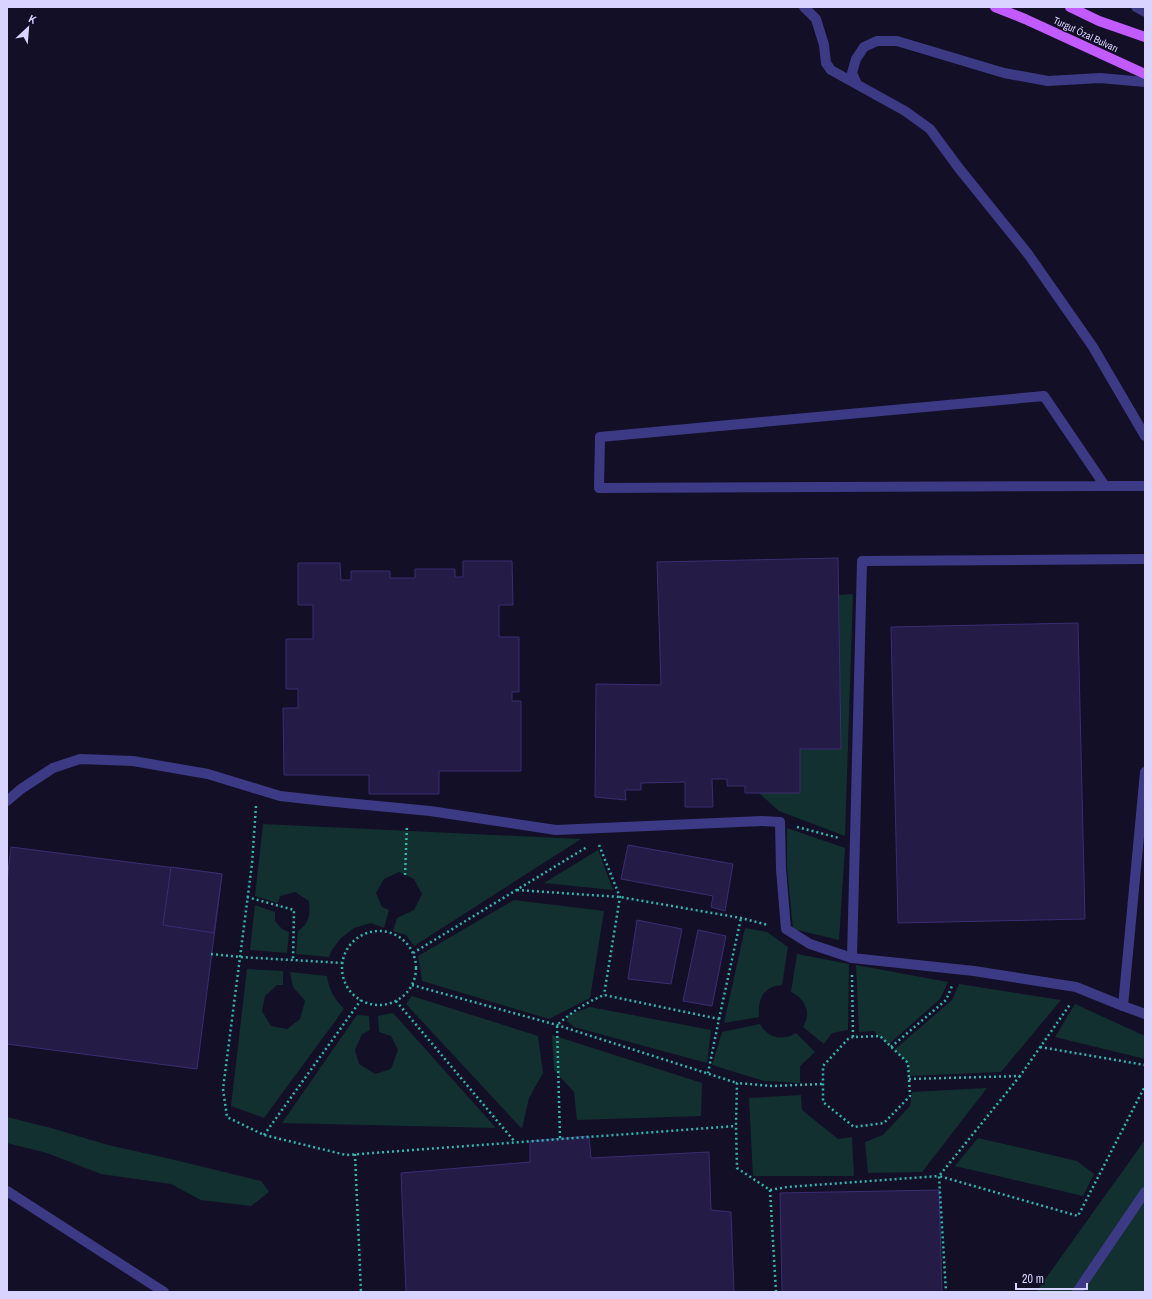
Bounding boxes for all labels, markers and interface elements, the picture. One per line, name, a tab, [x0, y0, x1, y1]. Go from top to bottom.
north arrow	[8, 8, 48, 48]
text: K	[26, 11, 39, 27]
street label: Turgut Özal Bulvarı	[1051, 14, 1120, 55]
scale bar	[1016, 1265, 1087, 1291]
text: 20 m	[1022, 1271, 1044, 1287]

